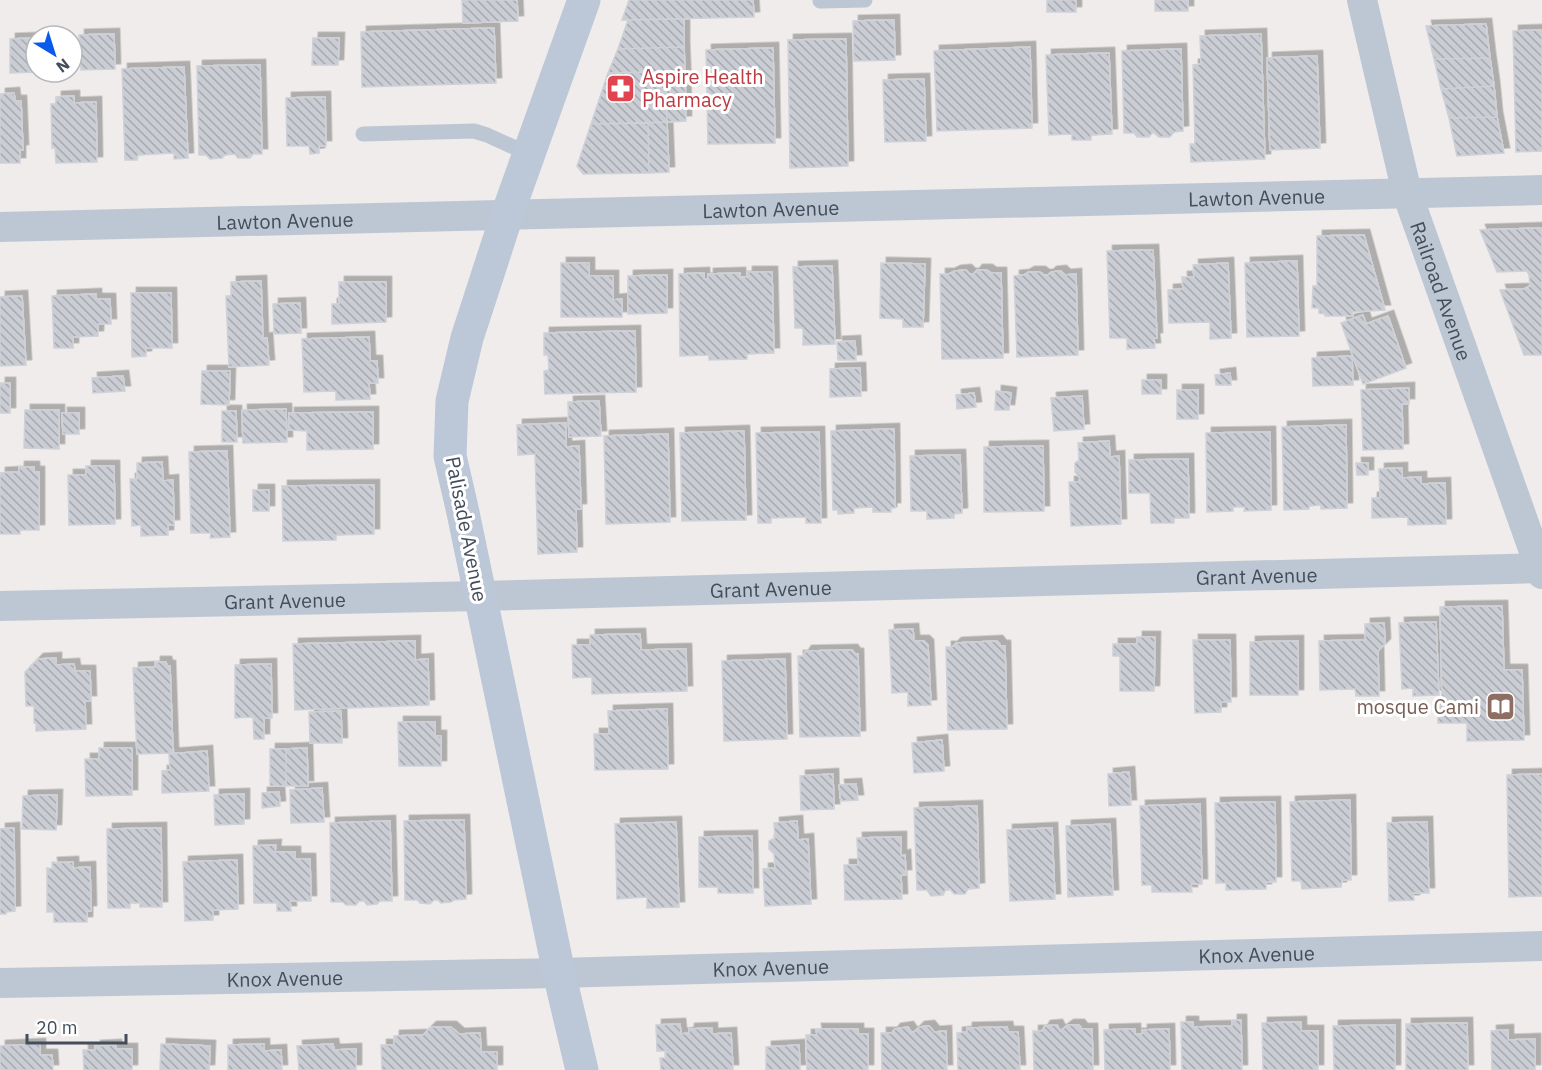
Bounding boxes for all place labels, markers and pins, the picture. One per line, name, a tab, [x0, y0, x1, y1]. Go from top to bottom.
place label: Aspire Health Pharmacy	[642, 63, 764, 113]
pharmacy icon: Aspire Health Pharmacy	[605, 72, 637, 104]
library icon: mosque Cami	[1484, 690, 1516, 722]
place label: mosque Cami	[1356, 693, 1479, 720]

